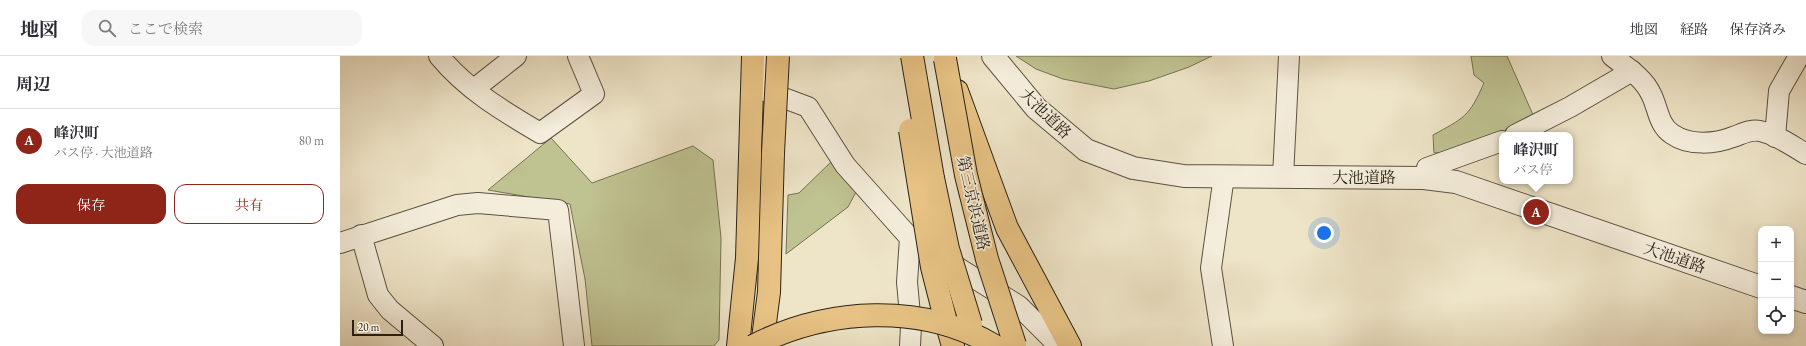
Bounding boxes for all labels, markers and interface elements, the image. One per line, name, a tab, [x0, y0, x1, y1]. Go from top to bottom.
search box	[82, 10, 362, 46]
text: 地図	[20, 17, 58, 42]
icon: search	[96, 17, 118, 39]
text: ここで検索	[128, 19, 203, 38]
text: 地図	[1630, 20, 1658, 38]
text: 経路	[1680, 20, 1708, 38]
text: 保存済み	[1730, 20, 1786, 38]
text: 周辺	[16, 73, 50, 95]
street label: 大池道路	[1015, 84, 1076, 143]
text: 峰沢町	[54, 123, 99, 142]
text: A	[24, 132, 34, 149]
text: 80 m	[299, 132, 324, 149]
popup	[1499, 132, 1573, 184]
text: 峰沢町	[1513, 140, 1559, 159]
text: バス停 · 大池道路	[54, 144, 153, 161]
street label: 第三京浜道路	[952, 154, 995, 252]
text: バス停	[1513, 161, 1553, 178]
street label: 大池道路	[1332, 167, 1396, 188]
button: 保存	[16, 184, 166, 224]
button: 共有	[174, 184, 324, 224]
pin: A	[1523, 197, 1549, 227]
your location	[1314, 223, 1334, 243]
map controls	[1758, 226, 1794, 334]
button: +	[1758, 226, 1794, 262]
street label: 大池道路	[1641, 237, 1709, 278]
button: −	[1758, 262, 1794, 298]
button: locate	[1758, 298, 1794, 334]
scale bar	[352, 318, 403, 337]
text: 20 m	[358, 320, 379, 334]

